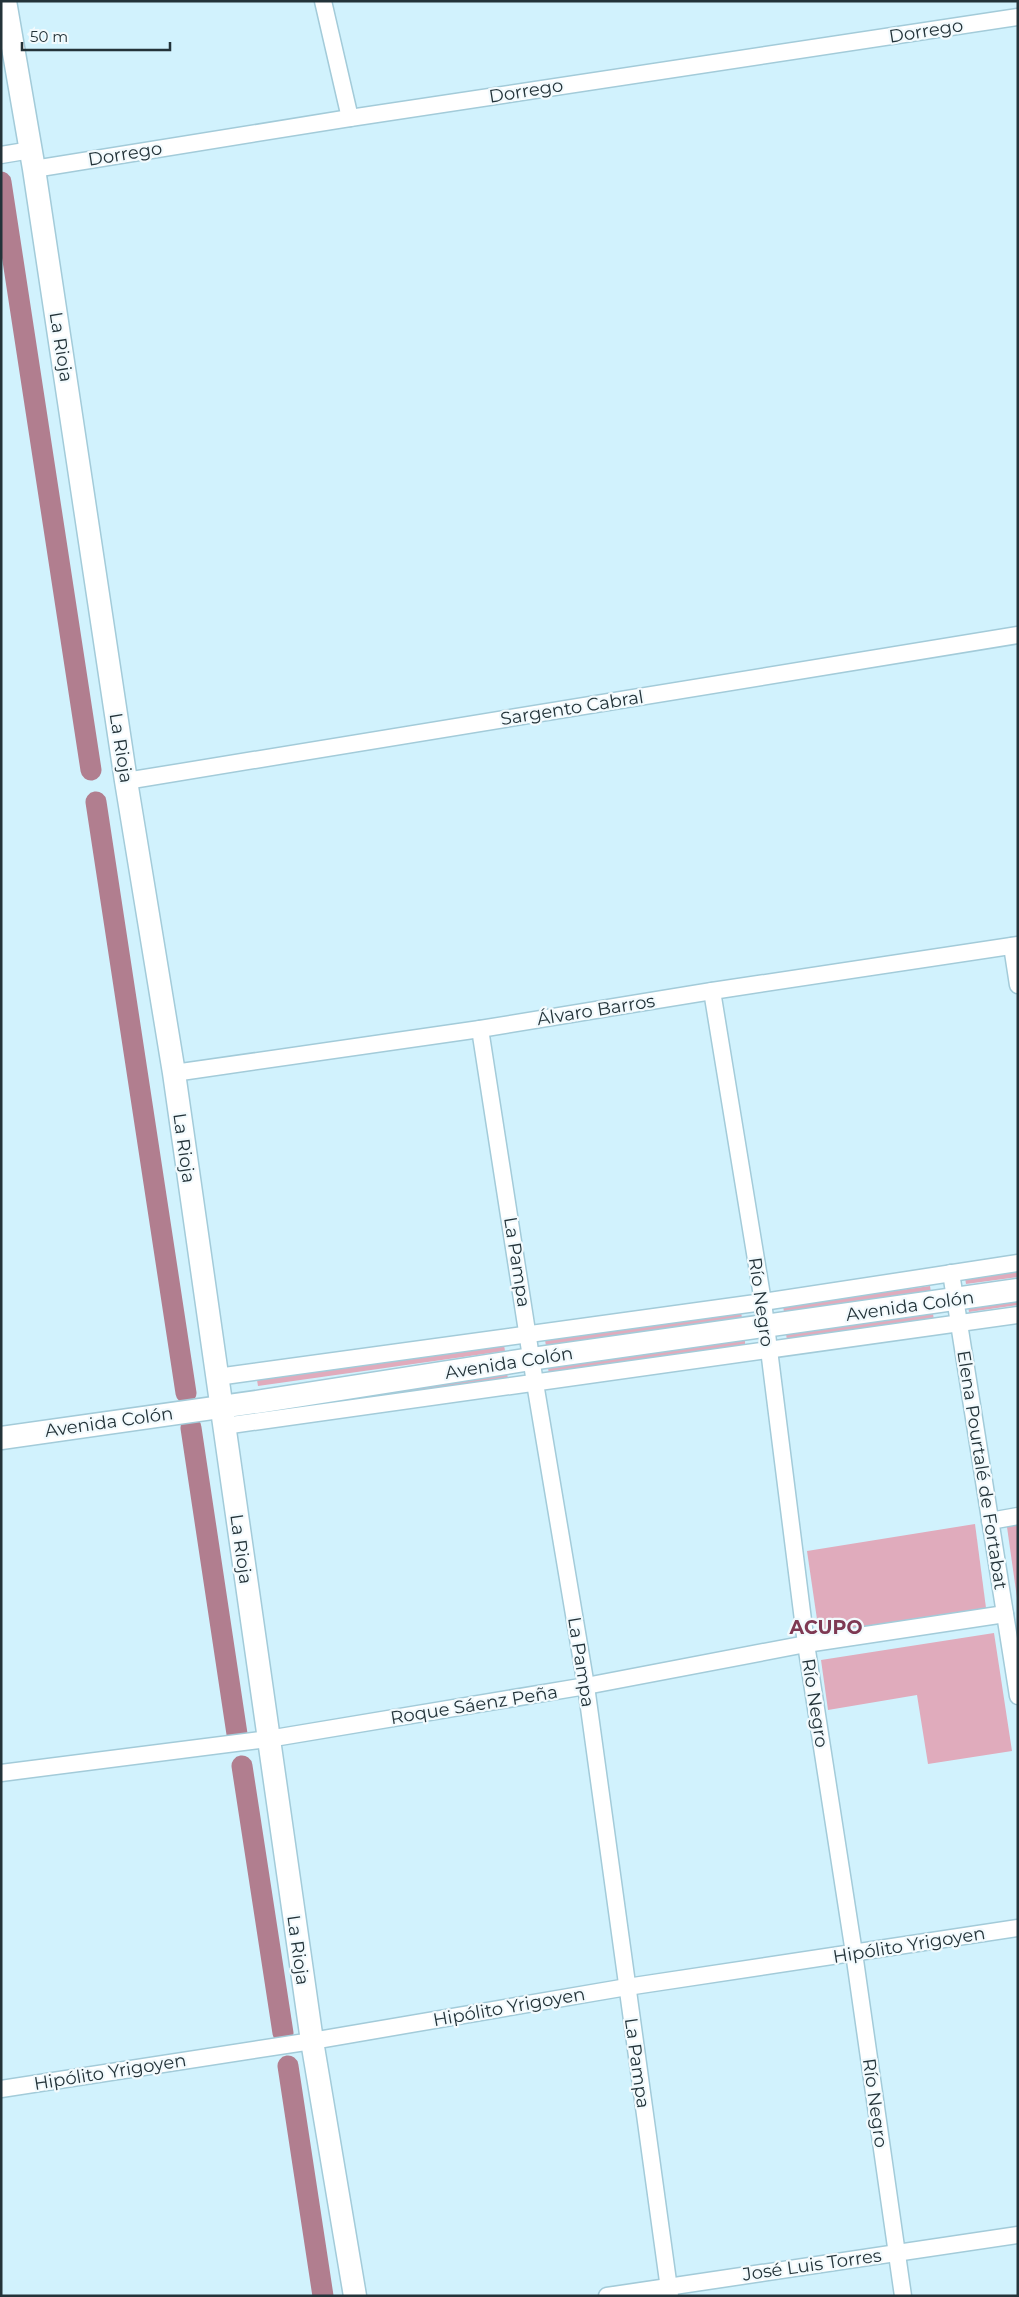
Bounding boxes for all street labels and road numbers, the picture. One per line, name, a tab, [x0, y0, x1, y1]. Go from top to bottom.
street label: Dorrego	[887, 14, 965, 48]
street label: Dorrego	[487, 74, 565, 108]
street label: Dorrego	[86, 137, 164, 171]
street label: La Rioja	[45, 310, 77, 384]
street label: Sargento Cabral	[499, 686, 645, 730]
street label: La Rioja	[105, 711, 137, 785]
street label: Álvaro Barros	[535, 990, 657, 1030]
street label: La Rioja	[168, 1112, 200, 1184]
street label: La Pampa	[499, 1215, 535, 1309]
street label: Río Negro	[744, 1256, 778, 1348]
street label: Avenida Colón	[844, 1286, 976, 1326]
street label: Avenida Colón	[443, 1342, 575, 1384]
street label: Elena Pourtalé de Fortabat	[952, 1349, 1012, 1591]
street label: Avenida Colón	[43, 1402, 175, 1442]
street label: La Rioja	[225, 1513, 257, 1585]
street label: La Pampa	[563, 1615, 599, 1709]
street label: Río Negro	[797, 1657, 833, 1749]
street label: Roque Sáenz Peña	[389, 1681, 559, 1729]
street label: La Rioja	[282, 1914, 314, 1986]
street label: Hipólito Yrigoyen	[831, 1922, 987, 1968]
street label: Hipólito Yrigoyen	[431, 1983, 587, 2031]
street label: La Pampa	[620, 2016, 654, 2110]
street label: Hipólito Yrigoyen	[32, 2049, 188, 2095]
street label: Río Negro	[858, 2057, 892, 2149]
street label: José Luis Torres	[740, 2244, 883, 2286]

